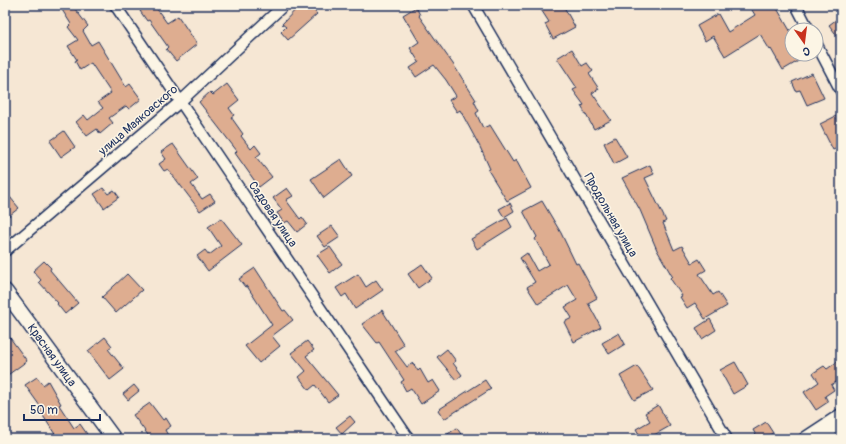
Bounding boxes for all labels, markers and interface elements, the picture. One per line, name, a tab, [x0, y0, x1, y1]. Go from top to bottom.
north arrow	[784, 22, 824, 62]
text: С	[801, 44, 811, 58]
street label: улица Маяковского	[95, 82, 181, 160]
street label: Продольная улица	[580, 171, 641, 260]
street label: Садовая улица	[245, 178, 300, 250]
street label: Красная улица	[24, 321, 80, 390]
scale bar	[24, 396, 100, 422]
text: 50 m	[30, 403, 58, 418]

